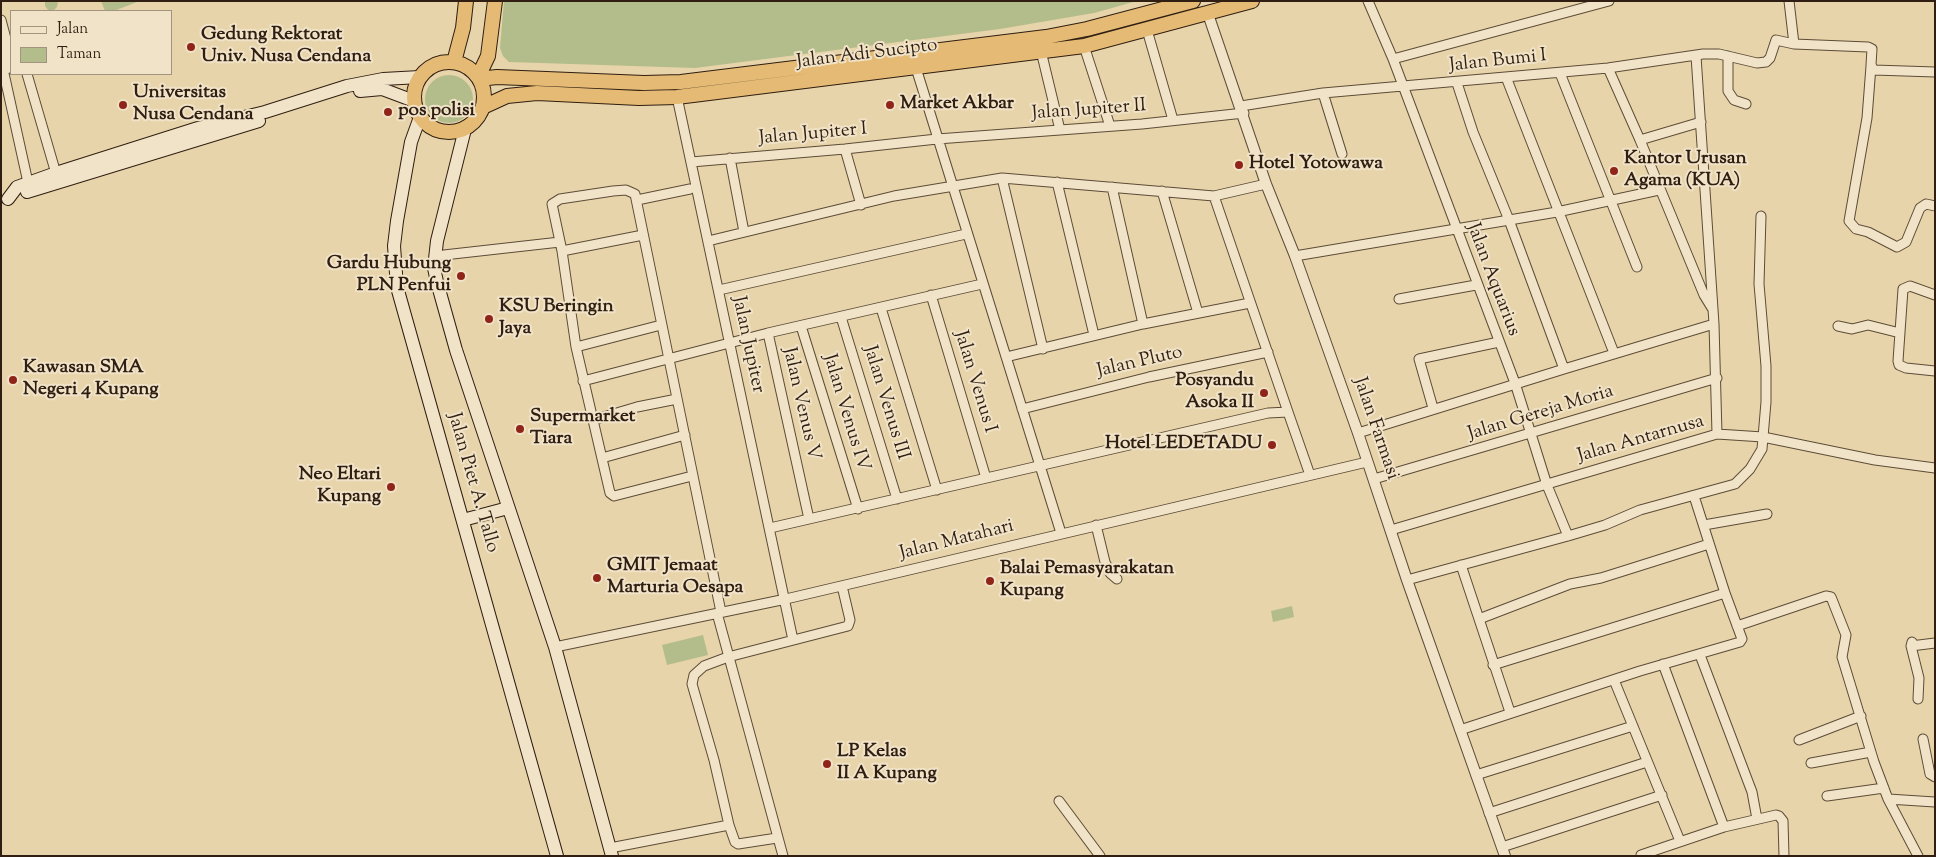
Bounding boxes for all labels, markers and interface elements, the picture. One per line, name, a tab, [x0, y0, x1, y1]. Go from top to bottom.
legend	[10, 10, 172, 75]
text: Jalan	[57, 19, 88, 40]
place label: Gedung Rektorat Univ. Nusa Cendana	[201, 25, 371, 69]
street label: Jalan Adi Sucipto	[795, 35, 939, 75]
marker: Gedung Rektorat Univ. Nusa Cendana	[185, 41, 197, 53]
text: Taman	[57, 44, 101, 65]
street label: Jalan Bumi I	[1448, 46, 1548, 78]
place label: Universitas Nusa Cendana	[133, 83, 253, 127]
place label: Market Akbar	[900, 94, 1014, 116]
street label: Jalan Jupiter II	[1031, 96, 1147, 126]
marker: Universitas Nusa Cendana	[117, 99, 129, 111]
marker: Market Akbar	[884, 99, 896, 111]
place label: pos polisi	[398, 101, 475, 123]
marker: pos polisi	[382, 106, 394, 118]
street label: Jalan Jupiter I	[758, 119, 868, 151]
place label: Kantor Urusan Agama (KUA)	[1624, 149, 1747, 193]
place label: Hotel Yotowawa	[1249, 154, 1383, 176]
marker: Hotel Yotowawa	[1233, 159, 1245, 171]
marker: Kantor Urusan Agama (KUA)	[1608, 165, 1620, 177]
street label: Jalan Aquarius	[1460, 220, 1524, 340]
place label: Gardu Hubung PLN Penfui	[327, 254, 451, 298]
marker: Gardu Hubung PLN Penfui	[455, 270, 467, 282]
street label: Jalan Jupiter	[726, 295, 768, 395]
place label: KSU Beringin Jaya	[499, 297, 614, 341]
marker: KSU Beringin Jaya	[483, 313, 495, 325]
street label: Jalan Venus I	[948, 328, 1000, 436]
street label: Jalan Pluto	[1095, 342, 1185, 384]
street label: Jalan Venus III	[857, 343, 913, 463]
street label: Jalan Venus V	[776, 346, 824, 462]
street label: Jalan Venus IV	[816, 352, 874, 474]
place label: Kawasan SMA Negeri 4 Kupang	[23, 358, 159, 402]
place label: Posyandu Asoka II	[1175, 371, 1254, 415]
marker: Kawasan SMA Negeri 4 Kupang	[7, 374, 19, 386]
street label: Jalan Farmasi	[1347, 375, 1403, 483]
street label: Jalan Gereja Moria	[1466, 381, 1616, 447]
marker: Posyandu Asoka II	[1258, 387, 1270, 399]
place label: Supermarket Tiara	[530, 407, 635, 451]
street label: Jalan Piet A. Tallo	[441, 411, 503, 555]
street label: Jalan Antarnusa	[1575, 411, 1707, 469]
marker: Supermarket Tiara	[514, 423, 526, 435]
place label: Hotel LEDETADU	[1105, 434, 1262, 456]
marker: Hotel LEDETADU	[1266, 439, 1278, 451]
place label: Neo Eltari Kupang	[299, 465, 381, 509]
marker: Neo Eltari Kupang	[385, 481, 397, 493]
street label: Jalan Matahari	[897, 516, 1017, 566]
place label: GMIT Jemaat Marturia Oesapa	[607, 556, 743, 600]
place label: Balai Pemasyarakatan Kupang	[1000, 559, 1174, 603]
marker: GMIT Jemaat Marturia Oesapa	[591, 572, 603, 584]
marker: Balai Pemasyarakatan Kupang	[984, 575, 996, 587]
place label: LP Kelas II A Kupang	[837, 742, 937, 786]
marker: LP Kelas II A Kupang	[821, 758, 833, 770]

